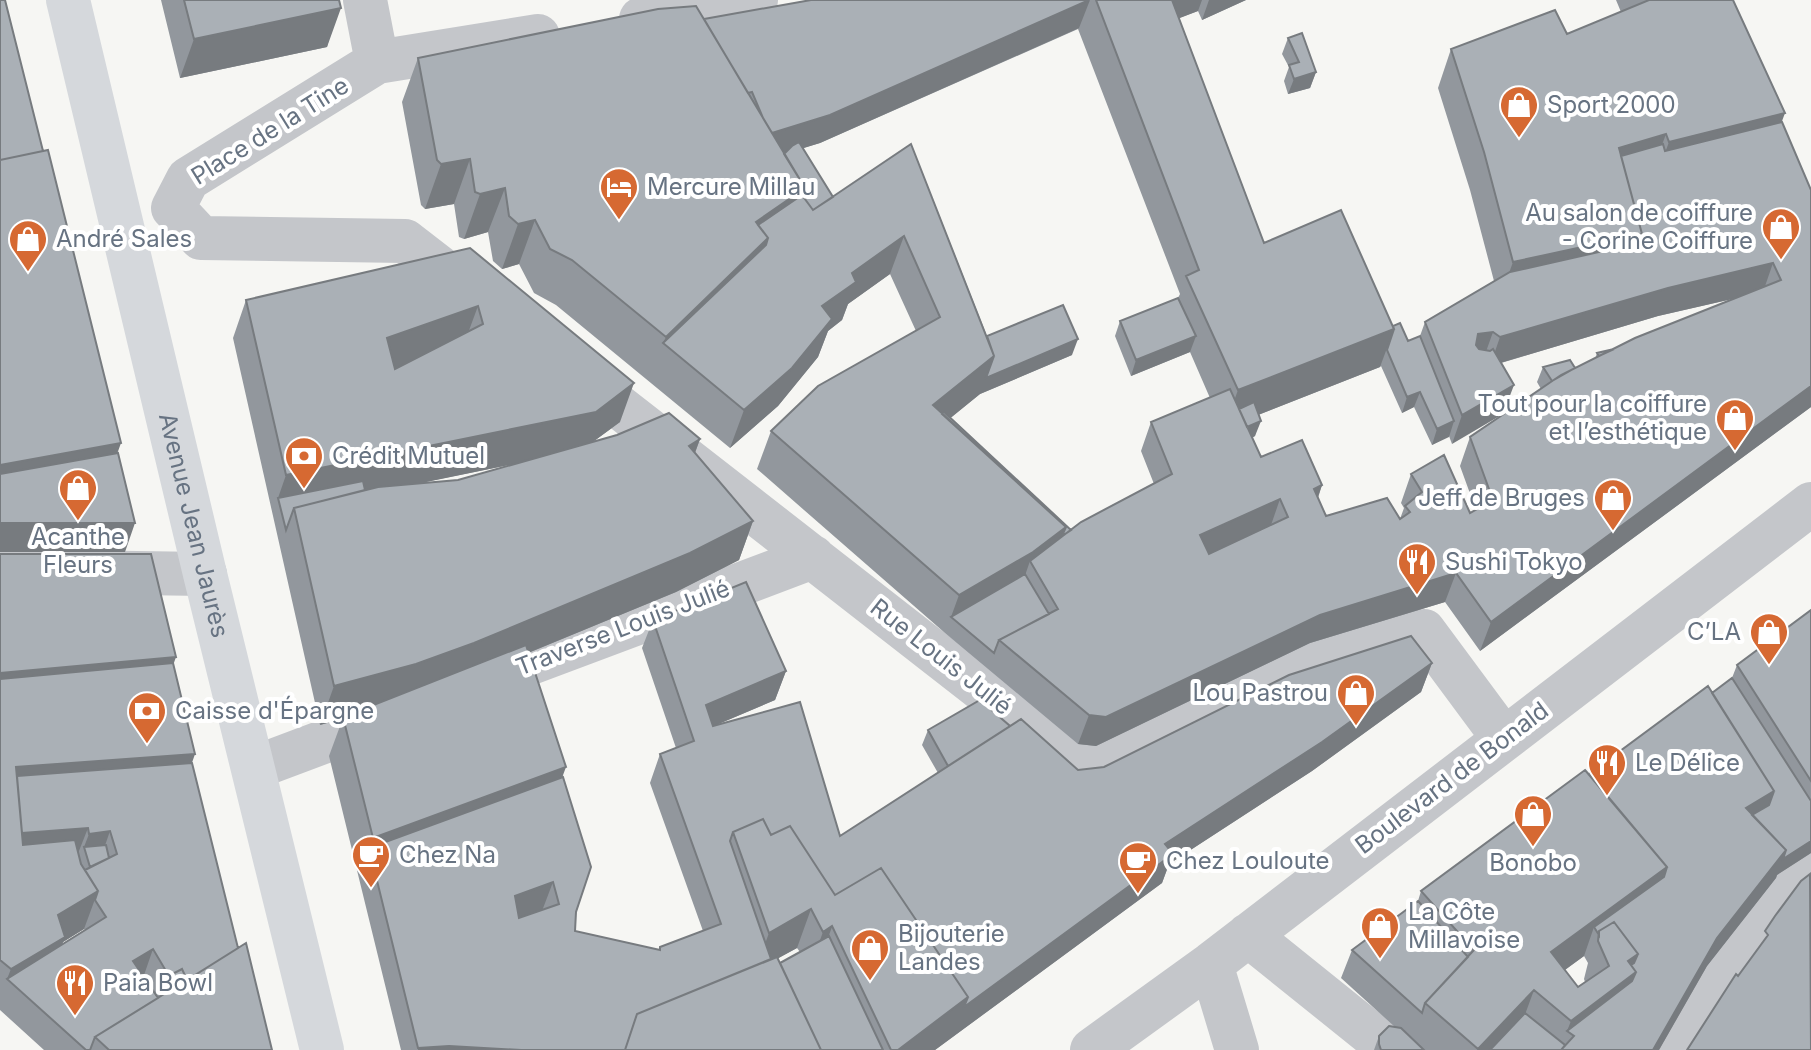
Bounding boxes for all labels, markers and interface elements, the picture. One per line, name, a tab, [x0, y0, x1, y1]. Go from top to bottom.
street label: Place de la Tine	[186, 71, 354, 191]
shop icon: Sport 2000	[1498, 84, 1540, 139]
place label: Sport 2000	[1547, 90, 1676, 119]
hotel icon: Mercure Millau	[598, 166, 640, 221]
place label: Mercure Millau	[647, 172, 815, 201]
place label: Au salon de coiffure - Corine Coiffure	[1525, 198, 1753, 255]
shop icon: Au salon de coiffure - Corine Coiffure	[1760, 206, 1802, 261]
shop icon: André Sales	[7, 218, 49, 273]
place label: André Sales	[56, 224, 192, 253]
place label: Tout pour la coiffure et l’esthétique	[1478, 389, 1707, 446]
shop icon: Tout pour la coiffure et l’esthétique	[1714, 397, 1756, 452]
street label: Avenue Jean Jaurès	[153, 410, 235, 640]
bank icon: Crédit Mutuel	[283, 435, 325, 490]
place label: Crédit Mutuel	[332, 441, 485, 470]
shop icon: Acanthe Fleurs	[57, 467, 99, 522]
shop icon: Jeff de Bruges	[1592, 477, 1634, 532]
place label: Jeff de Bruges	[1418, 483, 1585, 512]
place label: Acanthe Fleurs	[31, 522, 125, 579]
restaurant icon: Sushi Tokyo	[1396, 541, 1438, 596]
place label: Sushi Tokyo	[1445, 547, 1583, 576]
street label: Traverse Louis Julié	[512, 573, 734, 682]
street label: Rue Louis Julié	[865, 592, 1018, 721]
shop icon: C’LA	[1748, 611, 1790, 666]
place label: C’LA	[1687, 617, 1741, 646]
shop icon: Lou Pastrou	[1335, 672, 1377, 727]
place label: Lou Pastrou	[1193, 678, 1328, 707]
bank icon: Caisse d'Épargne	[126, 690, 168, 745]
place label: Caisse d'Épargne	[175, 695, 374, 725]
street label: Boulevard de Bonald	[1349, 696, 1554, 860]
restaurant icon: Le Délice	[1586, 742, 1628, 797]
place label: Le Délice	[1635, 748, 1740, 777]
shop icon: Bonobo	[1512, 793, 1554, 848]
cafe icon: Chez Na	[350, 834, 392, 889]
place label: Chez Na	[399, 840, 496, 869]
cafe icon: Chez Louloute	[1117, 840, 1159, 895]
place label: Chez Louloute	[1166, 846, 1330, 875]
place label: Bonobo	[1489, 848, 1577, 877]
place label: La Côte Millavoise	[1408, 897, 1520, 954]
shop icon: La Côte Millavoise	[1359, 905, 1401, 960]
place label: Bijouterie Landes	[898, 919, 1005, 976]
shop icon: Bijouterie Landes	[849, 927, 891, 982]
restaurant icon: Paia Bowl	[54, 962, 96, 1017]
place label: Paia Bowl	[103, 968, 213, 997]

